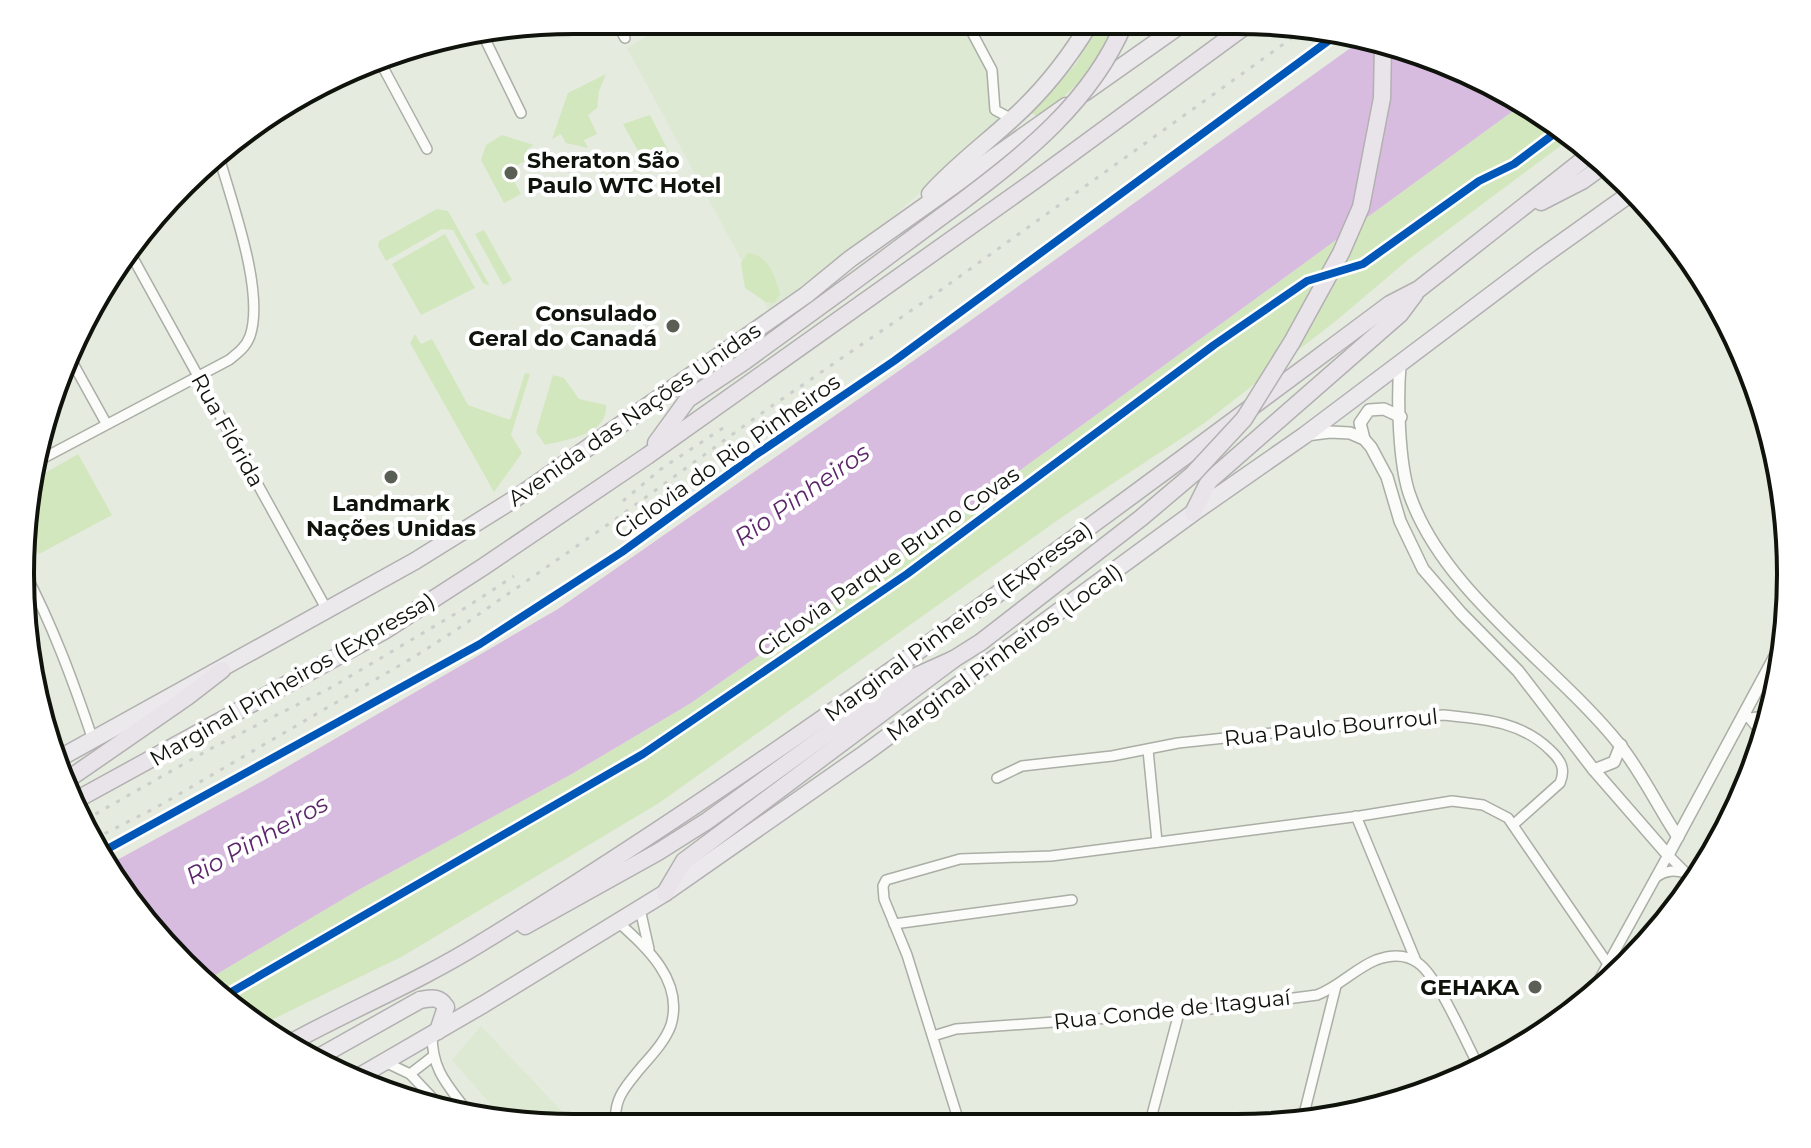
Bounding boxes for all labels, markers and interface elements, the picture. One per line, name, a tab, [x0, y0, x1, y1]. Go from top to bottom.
place label: Sheraton São Paulo WTC Hotel	[527, 147, 721, 199]
marker: Sheraton São Paulo WTC Hotel	[502, 164, 520, 182]
place label: Consulado Geral do Canadá	[468, 300, 657, 352]
street label: Avenida das Nações Unidas	[503, 316, 766, 512]
marker: Consulado Geral do Canadá	[664, 317, 682, 335]
street label: Ciclovia do Rio Pinheiros	[609, 368, 845, 544]
street label: Rua Flórida	[185, 369, 270, 492]
water label: Rio Pinheiros	[729, 438, 875, 552]
street label: Ciclovia Parque Bruno Covas	[752, 460, 1025, 662]
marker: Landmark Nações Unidas	[382, 468, 400, 486]
place label: Landmark Nações Unidas	[306, 490, 476, 542]
street label: Marginal Pinheiros (Expressa)	[819, 515, 1097, 728]
street label: Marginal Pinheiros (Local)	[881, 558, 1127, 747]
street label: Marginal Pinheiros (Expressa)	[145, 587, 439, 772]
street label: Rua Paulo Bourroul	[1223, 703, 1439, 752]
water label: Rio Pinheiros	[180, 788, 333, 891]
place label: GEHAKA	[1420, 974, 1520, 1001]
marker: GEHAKA	[1526, 978, 1544, 996]
street label: Rua Conde de Itaguaí	[1052, 984, 1293, 1035]

